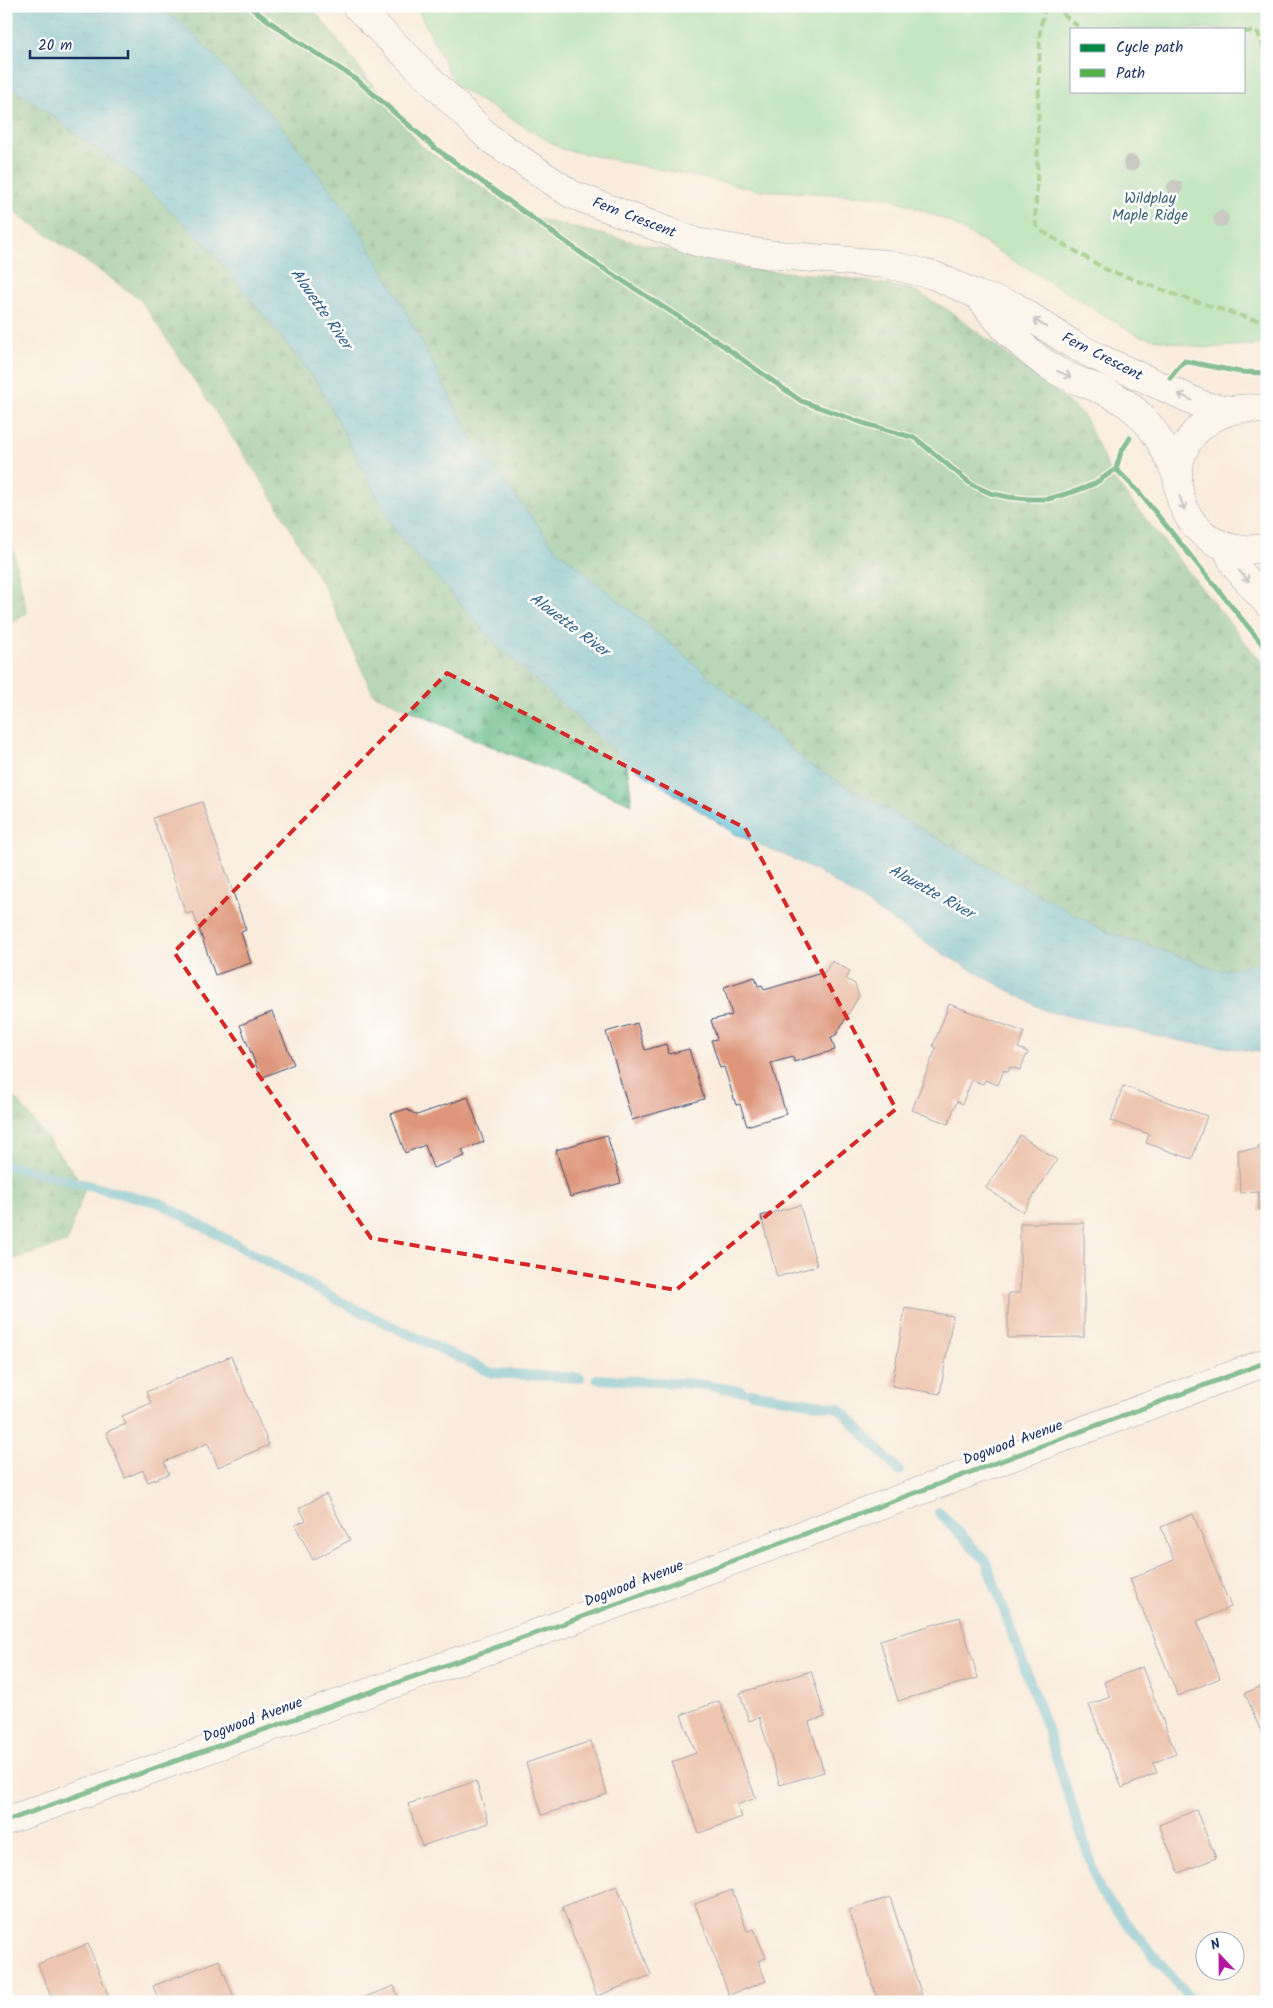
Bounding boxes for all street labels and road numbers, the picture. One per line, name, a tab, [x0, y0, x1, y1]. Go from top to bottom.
street label: Fern Crescent	[589, 191, 680, 245]
street label: Fern Crescent	[1057, 326, 1147, 388]
street label: Dogwood Avenue	[960, 1414, 1067, 1472]
street label: Dogwood Avenue	[581, 1554, 688, 1614]
street label: Dogwood Avenue	[200, 1691, 307, 1749]

